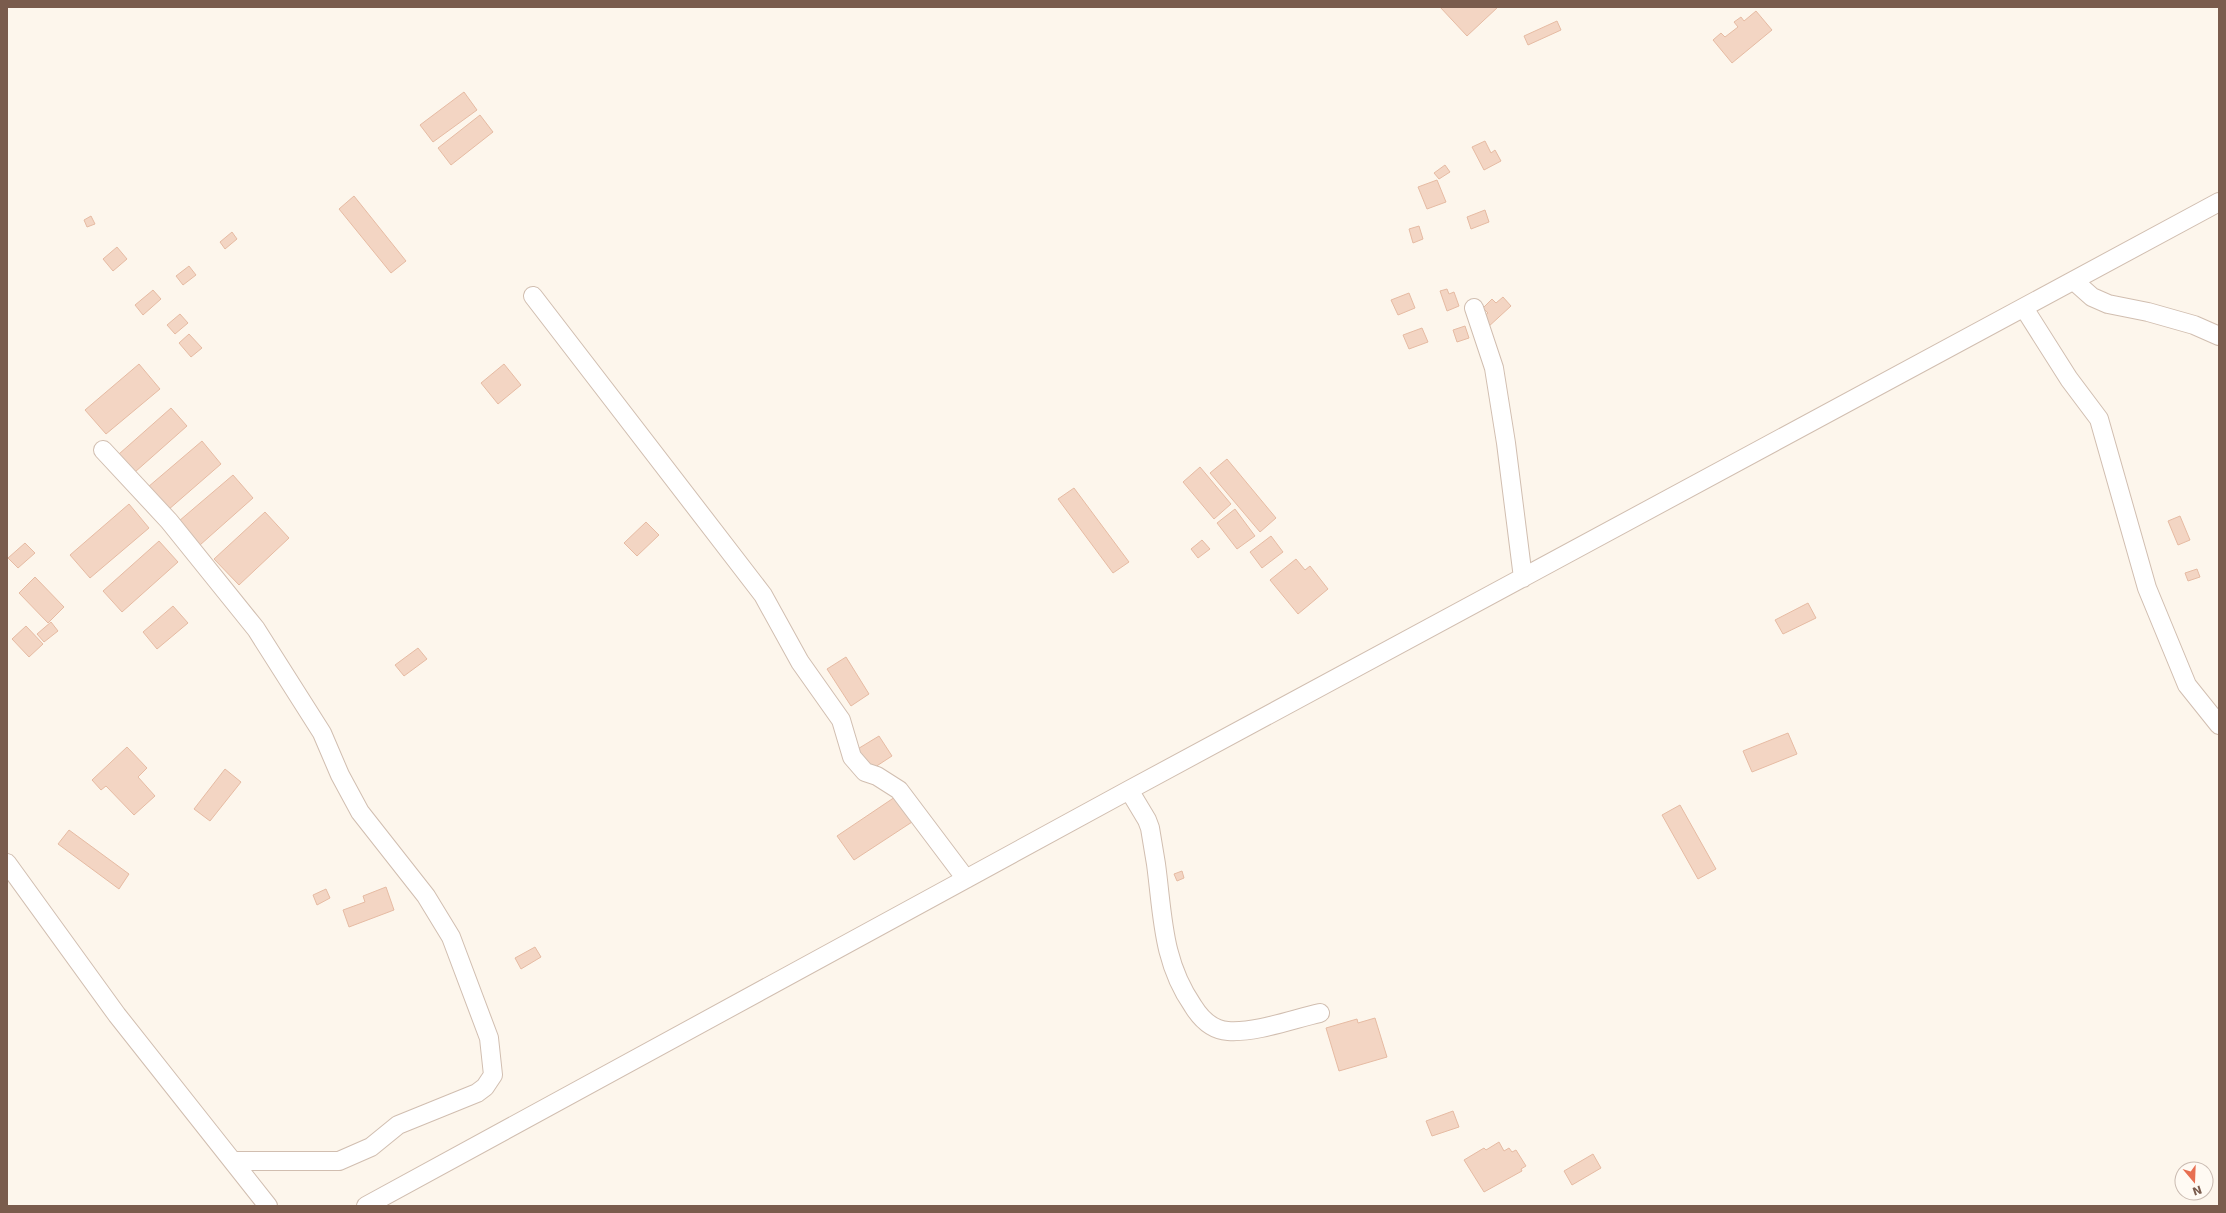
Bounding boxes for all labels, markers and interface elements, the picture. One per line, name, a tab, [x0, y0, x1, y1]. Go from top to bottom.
north arrow	[2174, 1161, 2214, 1201]
text: N	[2191, 1182, 2204, 1198]

